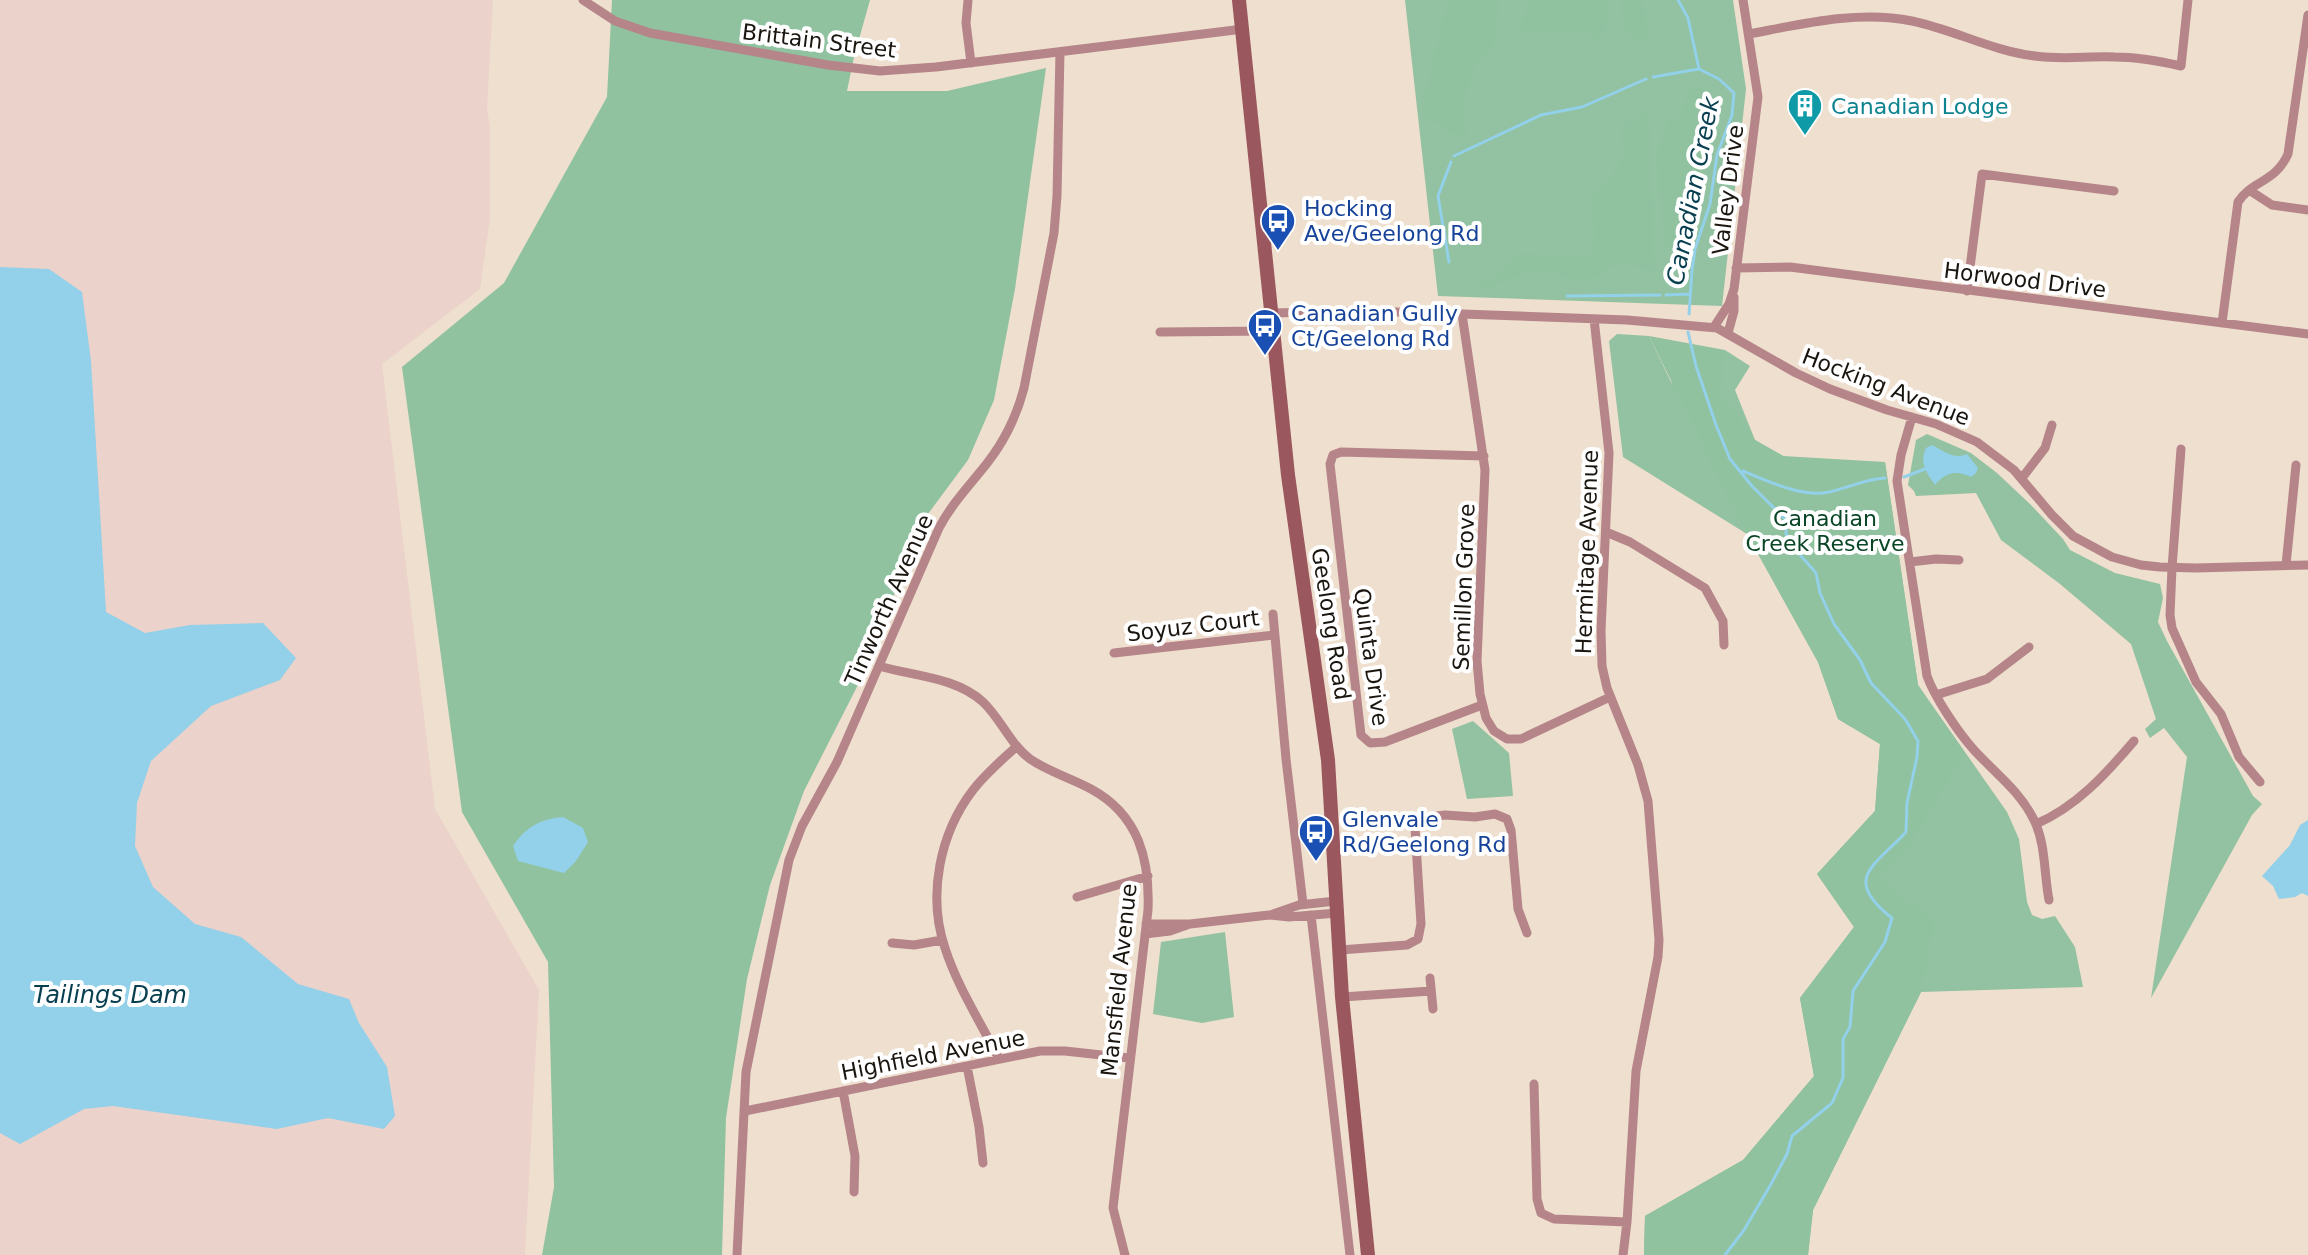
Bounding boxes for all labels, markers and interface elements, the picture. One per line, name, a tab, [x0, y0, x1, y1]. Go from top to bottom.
street label: Brittain Street	[741, 19, 898, 63]
building icon: Canadian Lodge	[1786, 87, 1824, 137]
water label: Canadian Creek	[1661, 94, 1725, 287]
place label: Canadian Lodge	[1831, 94, 2009, 119]
street label: Valley Drive	[1708, 123, 1748, 257]
place label: Hocking Ave/Geelong Rd	[1304, 196, 1480, 246]
bus stop icon: Hocking Ave/Geelong Rd	[1259, 202, 1297, 252]
street label: Horwood Drive	[1942, 258, 2108, 302]
place label: Canadian Gully Ct/Geelong Rd	[1291, 301, 1458, 351]
bus stop icon: Canadian Gully Ct/Geelong Rd	[1246, 307, 1284, 357]
street label: Hocking Avenue	[1799, 344, 1973, 430]
street label: Hermitage Avenue	[1571, 449, 1603, 655]
street label: Semillon Grove	[1449, 503, 1479, 671]
park label: Canadian Creek Reserve	[1745, 506, 1905, 556]
street label: Tinworth Avenue	[840, 511, 938, 690]
street label: Geelong Road	[1307, 546, 1355, 702]
street label: Quinta Drive	[1349, 586, 1393, 728]
street label: Soyuz Court	[1125, 605, 1261, 647]
place label: Glenvale Rd/Geelong Rd	[1342, 807, 1507, 857]
bus stop icon: Glenvale Rd/Geelong Rd	[1297, 813, 1335, 863]
street label: Mansfield Avenue	[1096, 882, 1142, 1078]
water label: Tailings Dam	[33, 981, 187, 1009]
street label: Highfield Avenue	[839, 1025, 1027, 1085]

